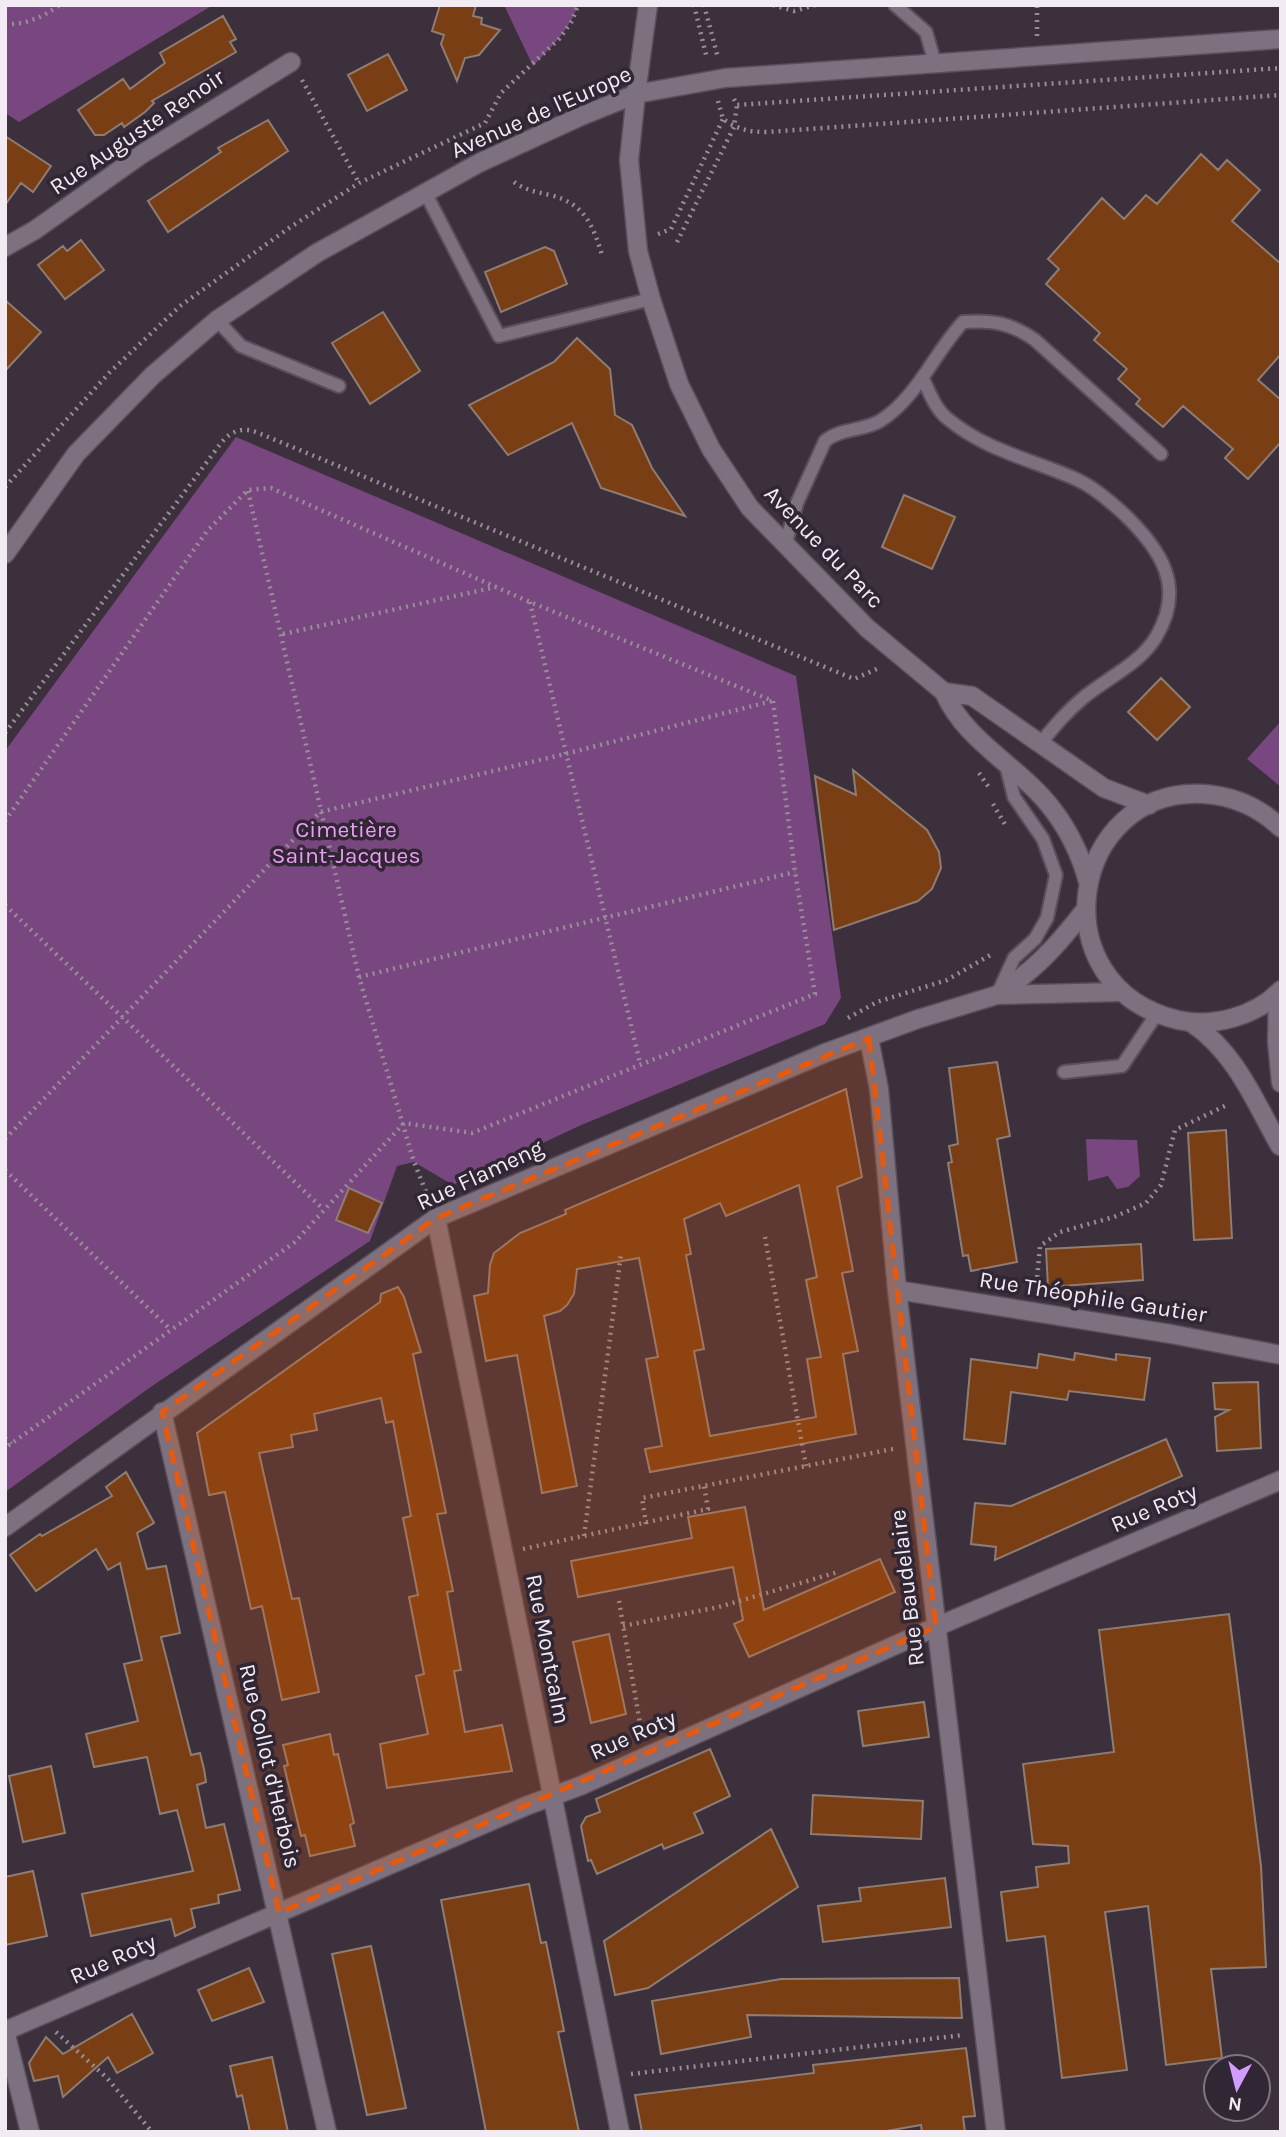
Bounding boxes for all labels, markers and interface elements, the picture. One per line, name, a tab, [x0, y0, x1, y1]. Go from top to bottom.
street label: Avenue de l'Europe	[447, 60, 635, 164]
street label: Rue Auguste Renoir	[45, 63, 230, 200]
street label: Avenue du Parc	[759, 480, 889, 614]
park label: Cimetière Saint-Jacques	[271, 816, 421, 869]
street label: Rue Flameng	[412, 1134, 548, 1216]
street label: Rue Théophile Gautier	[977, 1266, 1209, 1328]
street label: Rue Roty	[1107, 1478, 1202, 1538]
street label: Rue Baudelaire	[884, 1508, 930, 1668]
street label: Rue Montcalm	[520, 1572, 576, 1726]
street label: Rue Collot d'Herbois	[233, 1661, 307, 1871]
street label: Rue Roty	[586, 1704, 680, 1766]
street label: Rue Roty	[66, 1928, 160, 1990]
north arrow	[1202, 2053, 1272, 2123]
text: N	[1227, 2092, 1243, 2116]

